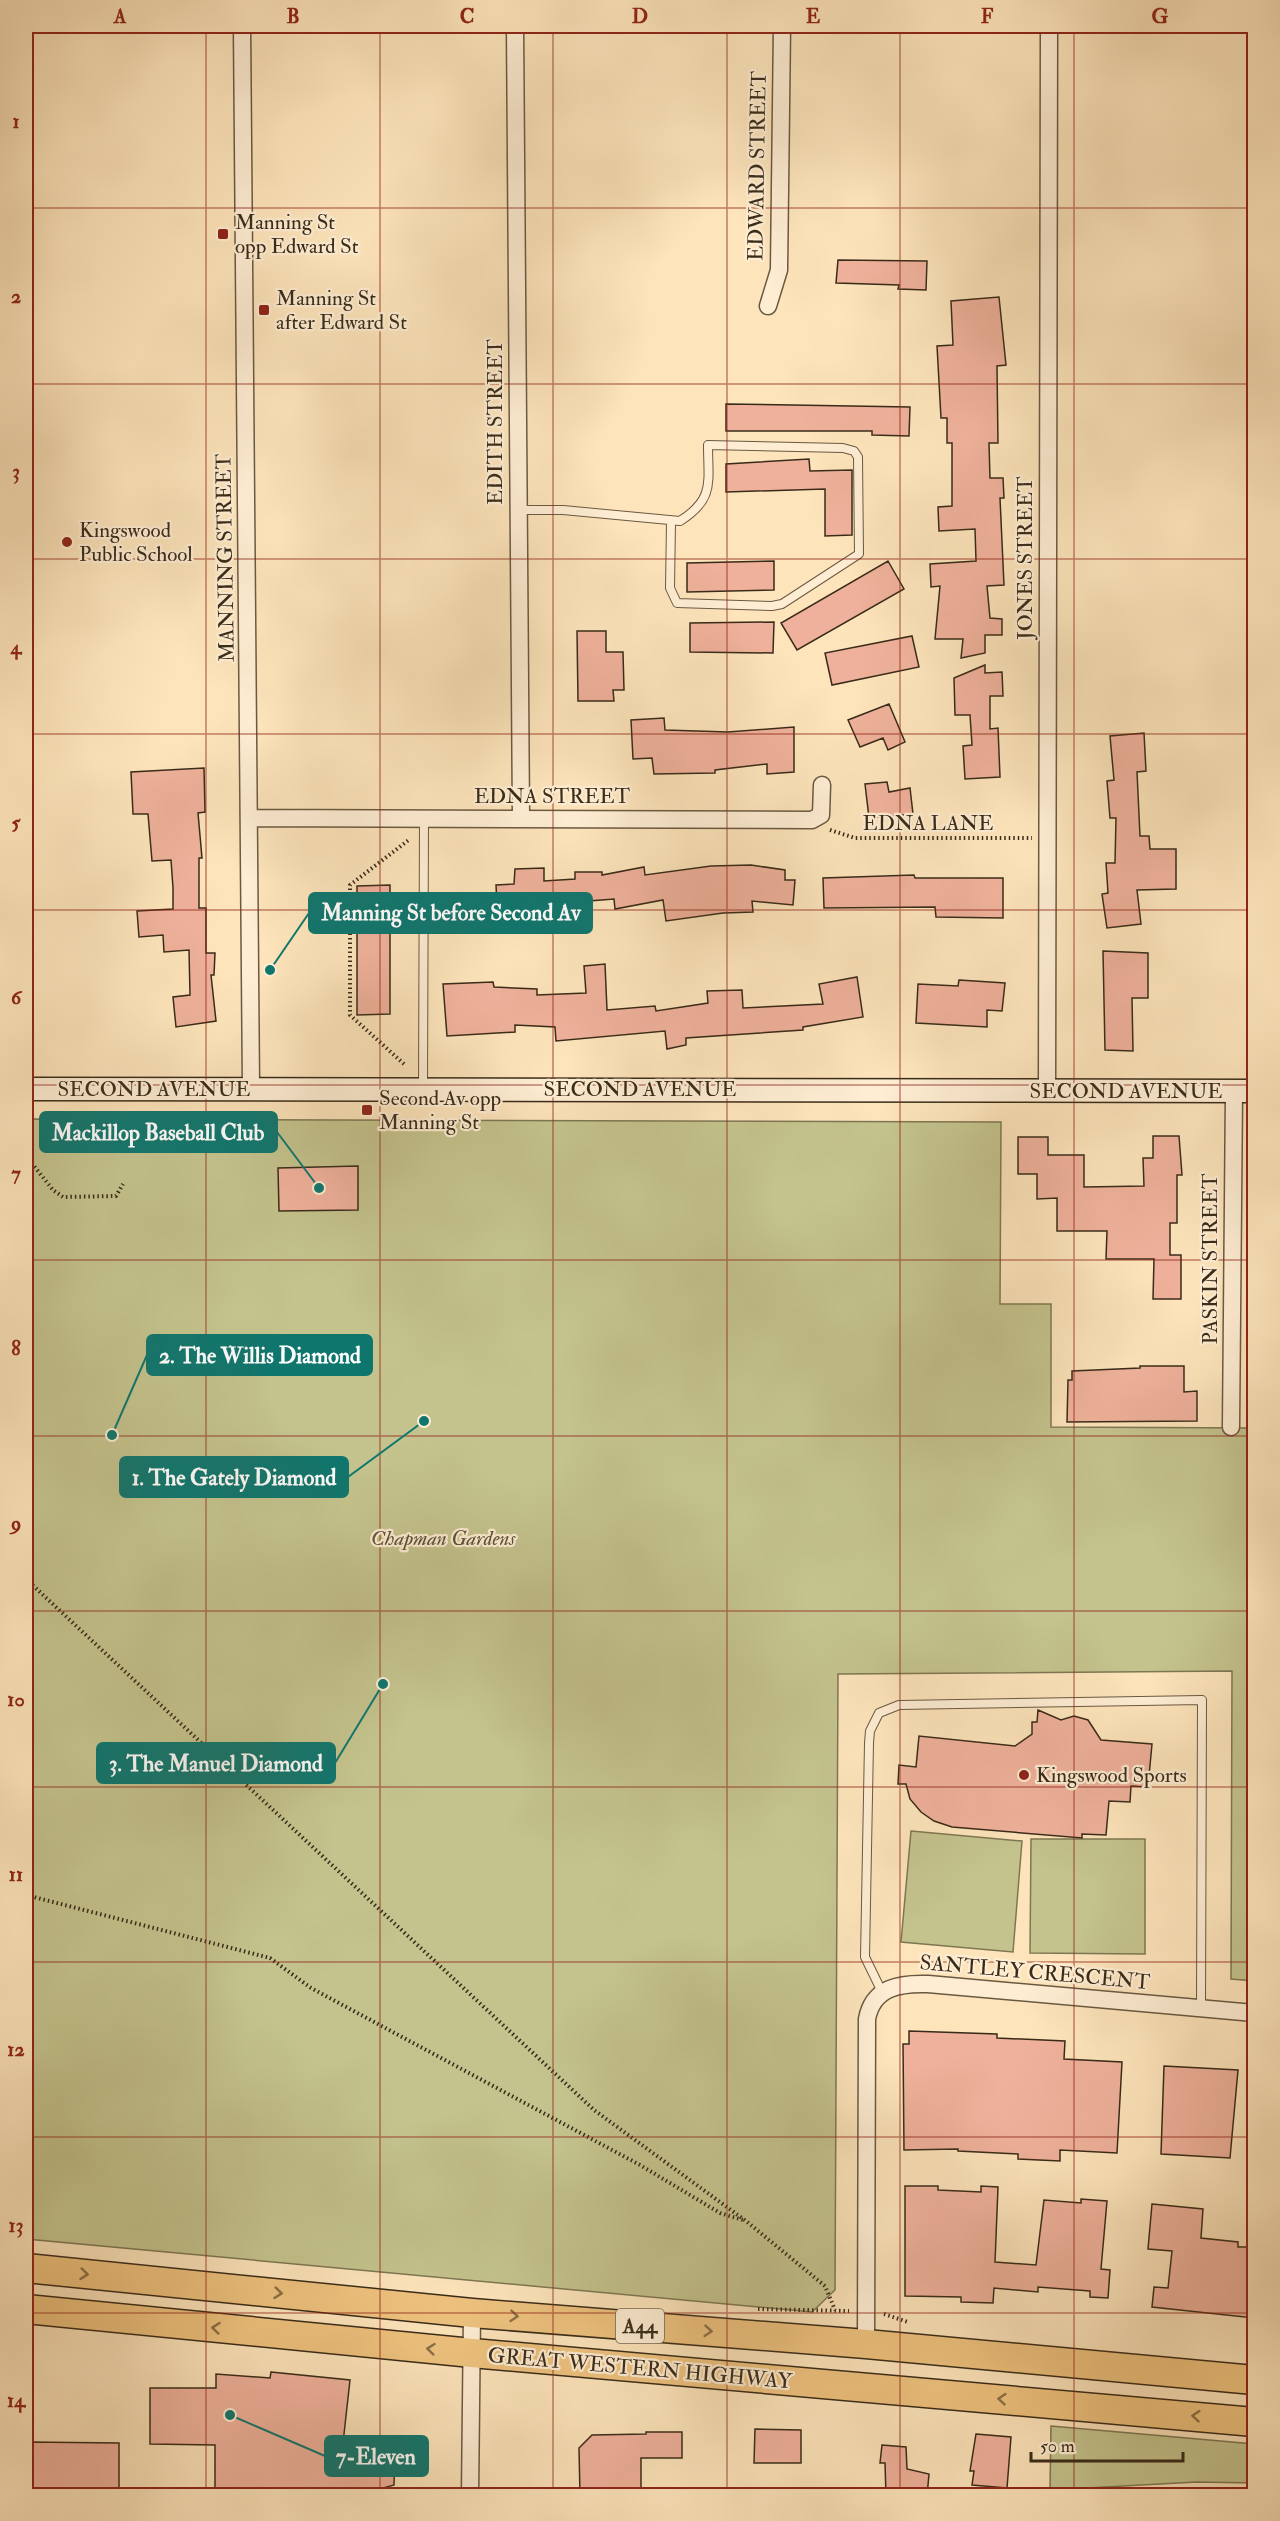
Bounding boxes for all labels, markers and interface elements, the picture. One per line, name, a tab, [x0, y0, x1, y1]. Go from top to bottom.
text: A	[113, 4, 127, 29]
text: B	[286, 4, 300, 29]
text: C	[460, 4, 474, 29]
text: D	[632, 4, 648, 29]
text: E	[806, 4, 821, 29]
text: F	[981, 4, 994, 29]
text: G	[1152, 4, 1169, 29]
street label: EDWARD STREET	[742, 70, 773, 261]
text: 1	[12, 109, 20, 134]
place label: Manning St opp Edward St	[235, 209, 359, 260]
marker: Manning St opp Edward St	[216, 227, 230, 241]
text: 2	[11, 284, 21, 309]
place label: Manning St after Edward St	[276, 285, 407, 336]
marker: Manning St after Edward St	[257, 303, 271, 317]
street label: EDITH STREET	[482, 339, 509, 505]
street label: MANNING STREET	[210, 453, 241, 662]
text: 3	[12, 459, 20, 484]
street label: JONES STREET	[1012, 476, 1039, 641]
place label: Kingswood Public School	[79, 517, 193, 568]
marker: Kingswood Public School	[60, 535, 74, 549]
text: 4	[10, 635, 23, 660]
street label: EDNA STREET	[474, 783, 631, 810]
text: 5	[12, 810, 22, 835]
street label: EDNA LANE	[863, 810, 993, 837]
callout: Manning St before Second Av	[309, 893, 592, 933]
text: Manning St before Second Av	[320, 899, 582, 928]
text: 6	[11, 985, 23, 1010]
street label: SECOND AVENUE	[58, 1076, 250, 1103]
street label: SECOND AVENUE	[544, 1076, 736, 1103]
street label: SECOND AVENUE	[1030, 1078, 1222, 1105]
place label: Second Av opp Manning St	[379, 1085, 501, 1136]
marker: Second Av opp Manning St	[360, 1103, 374, 1117]
callout: Mackillop Baseball Club	[40, 1112, 277, 1152]
text: Mackillop Baseball Club	[51, 1119, 265, 1148]
text: 7	[11, 1161, 21, 1186]
street label: PASKIN STREET	[1197, 1173, 1224, 1345]
callout: 2. The Willis Diamond	[147, 1335, 372, 1375]
text: 8	[11, 1336, 21, 1361]
text: 2. The Willis Diamond	[159, 1342, 361, 1370]
callout: 1. The Gately Diamond	[120, 1457, 348, 1497]
text: 1. The Gately Diamond	[132, 1464, 337, 1493]
text: 9	[9, 1511, 21, 1536]
park label: Chapman Gardens	[371, 1525, 516, 1552]
text: 10	[7, 1687, 25, 1712]
callout: 3. The Manuel Diamond	[97, 1743, 335, 1783]
text: 3. The Manuel Diamond	[109, 1750, 323, 1778]
place label: Kingswood Sports	[1036, 1762, 1187, 1789]
marker: Kingswood Sports	[1017, 1768, 1031, 1782]
text: 11	[9, 1862, 23, 1887]
street label: SANTLEY CRESCENT	[919, 1949, 1152, 1996]
text: 12	[7, 2037, 25, 2062]
text: 13	[9, 2213, 23, 2238]
one-way arrow	[79, 2267, 88, 2280]
one-way arrow	[273, 2286, 282, 2299]
one-way arrow	[509, 2309, 518, 2322]
road number: A44	[616, 2309, 664, 2343]
one-way arrow	[212, 2322, 221, 2335]
one-way arrow	[704, 2324, 713, 2337]
street label: GREAT WESTERN HIGHWAY	[487, 2342, 794, 2395]
one-way arrow	[427, 2343, 436, 2356]
text: 14	[7, 2388, 26, 2413]
one-way arrow	[997, 2393, 1007, 2406]
one-way arrow	[1192, 2410, 1201, 2423]
scale bar	[1031, 2425, 1182, 2463]
text: 50 m	[1040, 2435, 1075, 2458]
callout: 7-Eleven	[325, 2436, 428, 2476]
text: 7-Eleven	[336, 2443, 417, 2471]

